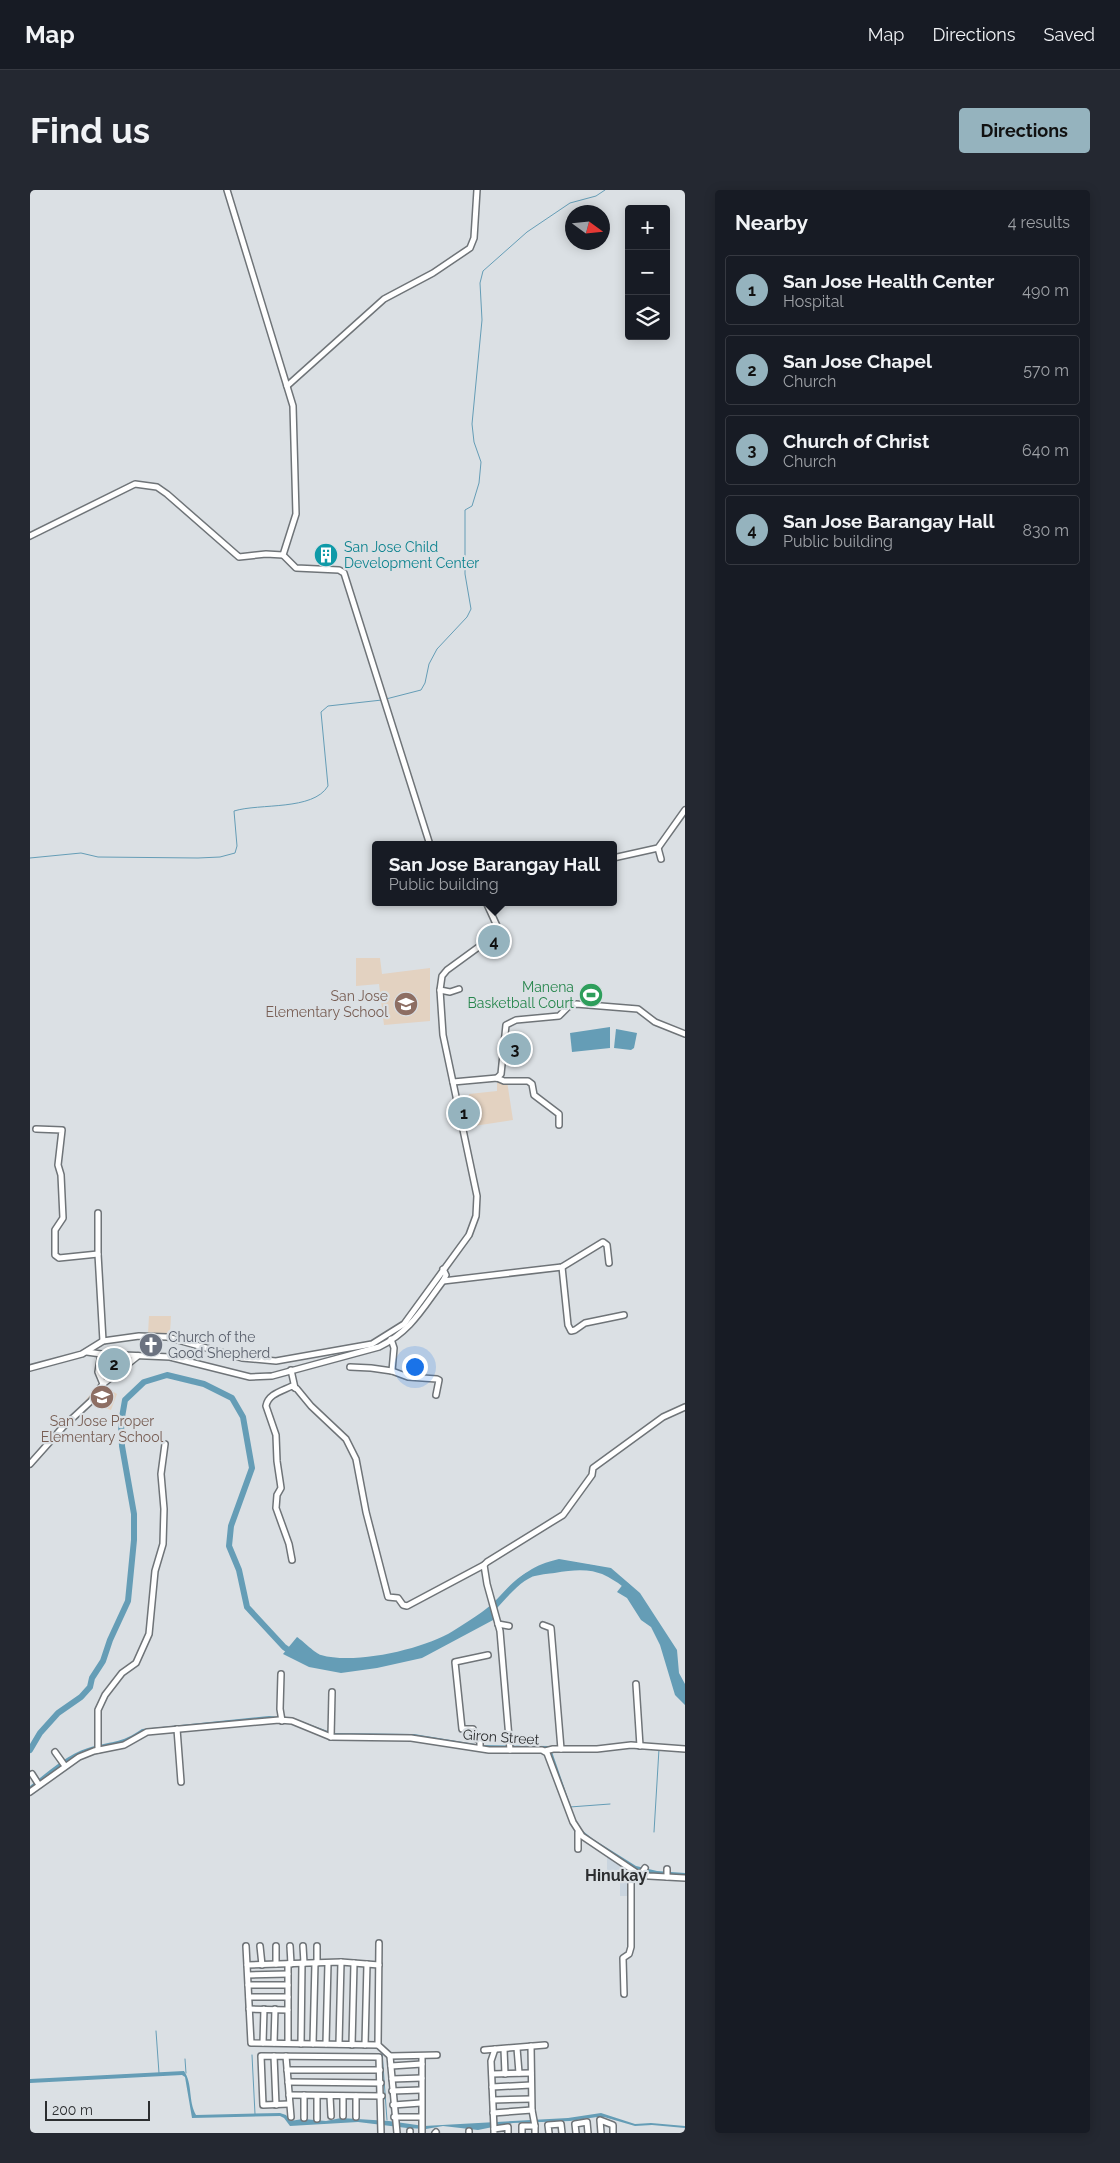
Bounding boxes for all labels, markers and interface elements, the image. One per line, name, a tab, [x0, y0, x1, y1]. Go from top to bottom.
text: Map	[25, 20, 75, 49]
text: Map	[868, 24, 904, 45]
text: Directions	[932, 24, 1016, 45]
text: Saved	[1044, 24, 1095, 45]
button: Directions	[959, 108, 1090, 153]
text: Find us	[30, 110, 150, 151]
north arrow	[565, 205, 610, 250]
map controls	[625, 205, 670, 340]
button: +	[625, 205, 670, 250]
text: Nearby	[735, 210, 808, 235]
text: 4 results	[1008, 213, 1070, 232]
button: −	[625, 250, 670, 295]
text: San Jose Health Center	[783, 270, 994, 292]
text: 1	[748, 281, 756, 300]
text: 490 m	[1022, 281, 1069, 300]
text: Hospital	[783, 292, 844, 311]
button: layers	[625, 295, 670, 340]
text: San Jose Chapel	[783, 350, 932, 372]
text: 2	[747, 361, 757, 380]
text: 570 m	[1023, 361, 1069, 380]
text: Church	[783, 372, 836, 391]
text: Church of Christ	[783, 430, 929, 452]
text: 3	[748, 441, 756, 460]
text: 640 m	[1022, 441, 1069, 460]
text: Church	[783, 452, 836, 471]
text: San Jose Barangay Hall	[783, 510, 995, 532]
text: 4	[747, 521, 757, 540]
text: 830 m	[1022, 521, 1069, 540]
text: Public building	[783, 532, 893, 551]
place label: San Jose Child Development Center	[344, 539, 479, 571]
building icon: San Jose Child Development Center	[313, 542, 339, 568]
popup	[372, 841, 617, 906]
text: San Jose Barangay Hall	[389, 853, 600, 875]
text: Public building	[389, 875, 499, 894]
pin: 4	[478, 922, 510, 960]
place label: Manena Basketball Court	[468, 979, 574, 1011]
sports icon: Manena Basketball Court	[578, 982, 604, 1008]
place label: San Jose Elementary School	[265, 988, 388, 1020]
school or university icon: San Jose Elementary School	[393, 991, 419, 1017]
pin: 3	[499, 1030, 531, 1068]
pin: 1	[448, 1094, 480, 1132]
place label: Church of the Good Shepherd	[168, 1329, 270, 1361]
church icon: Church of the Good Shepherd	[138, 1332, 164, 1358]
pin: 2	[98, 1345, 130, 1383]
your location	[402, 1354, 428, 1380]
school or university icon: San Jose Proper Elementary School	[89, 1384, 115, 1410]
place label: San Jose Proper Elementary School	[41, 1413, 163, 1445]
street label: Giron Street	[462, 1726, 540, 1748]
district label: Hinukay	[585, 1866, 647, 1885]
scale bar	[45, 2098, 150, 2121]
text: 200 m	[52, 2102, 93, 2118]

